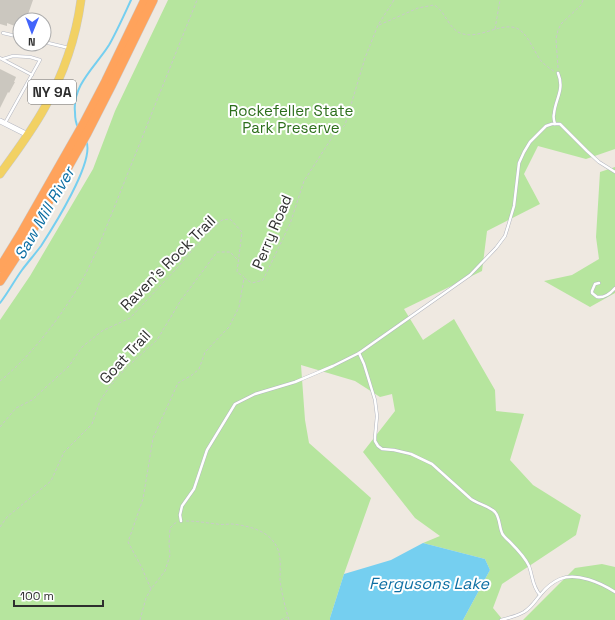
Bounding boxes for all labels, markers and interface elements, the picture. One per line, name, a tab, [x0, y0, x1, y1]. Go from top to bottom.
north arrow	[12, 12, 52, 52]
text: N	[28, 35, 36, 49]
road number: NY 9A	[28, 80, 76, 104]
park label: Rockefeller State Park Preserve	[229, 101, 353, 137]
water label: Saw Mill River	[10, 162, 80, 263]
street label: Perry Road	[247, 192, 296, 272]
street label: Raven's Rock Trail	[116, 211, 219, 314]
street label: Goat Trail	[95, 326, 154, 388]
water label: Fergusons Lake	[369, 573, 490, 594]
scale bar	[14, 582, 103, 608]
text: 100 m	[20, 588, 54, 604]

